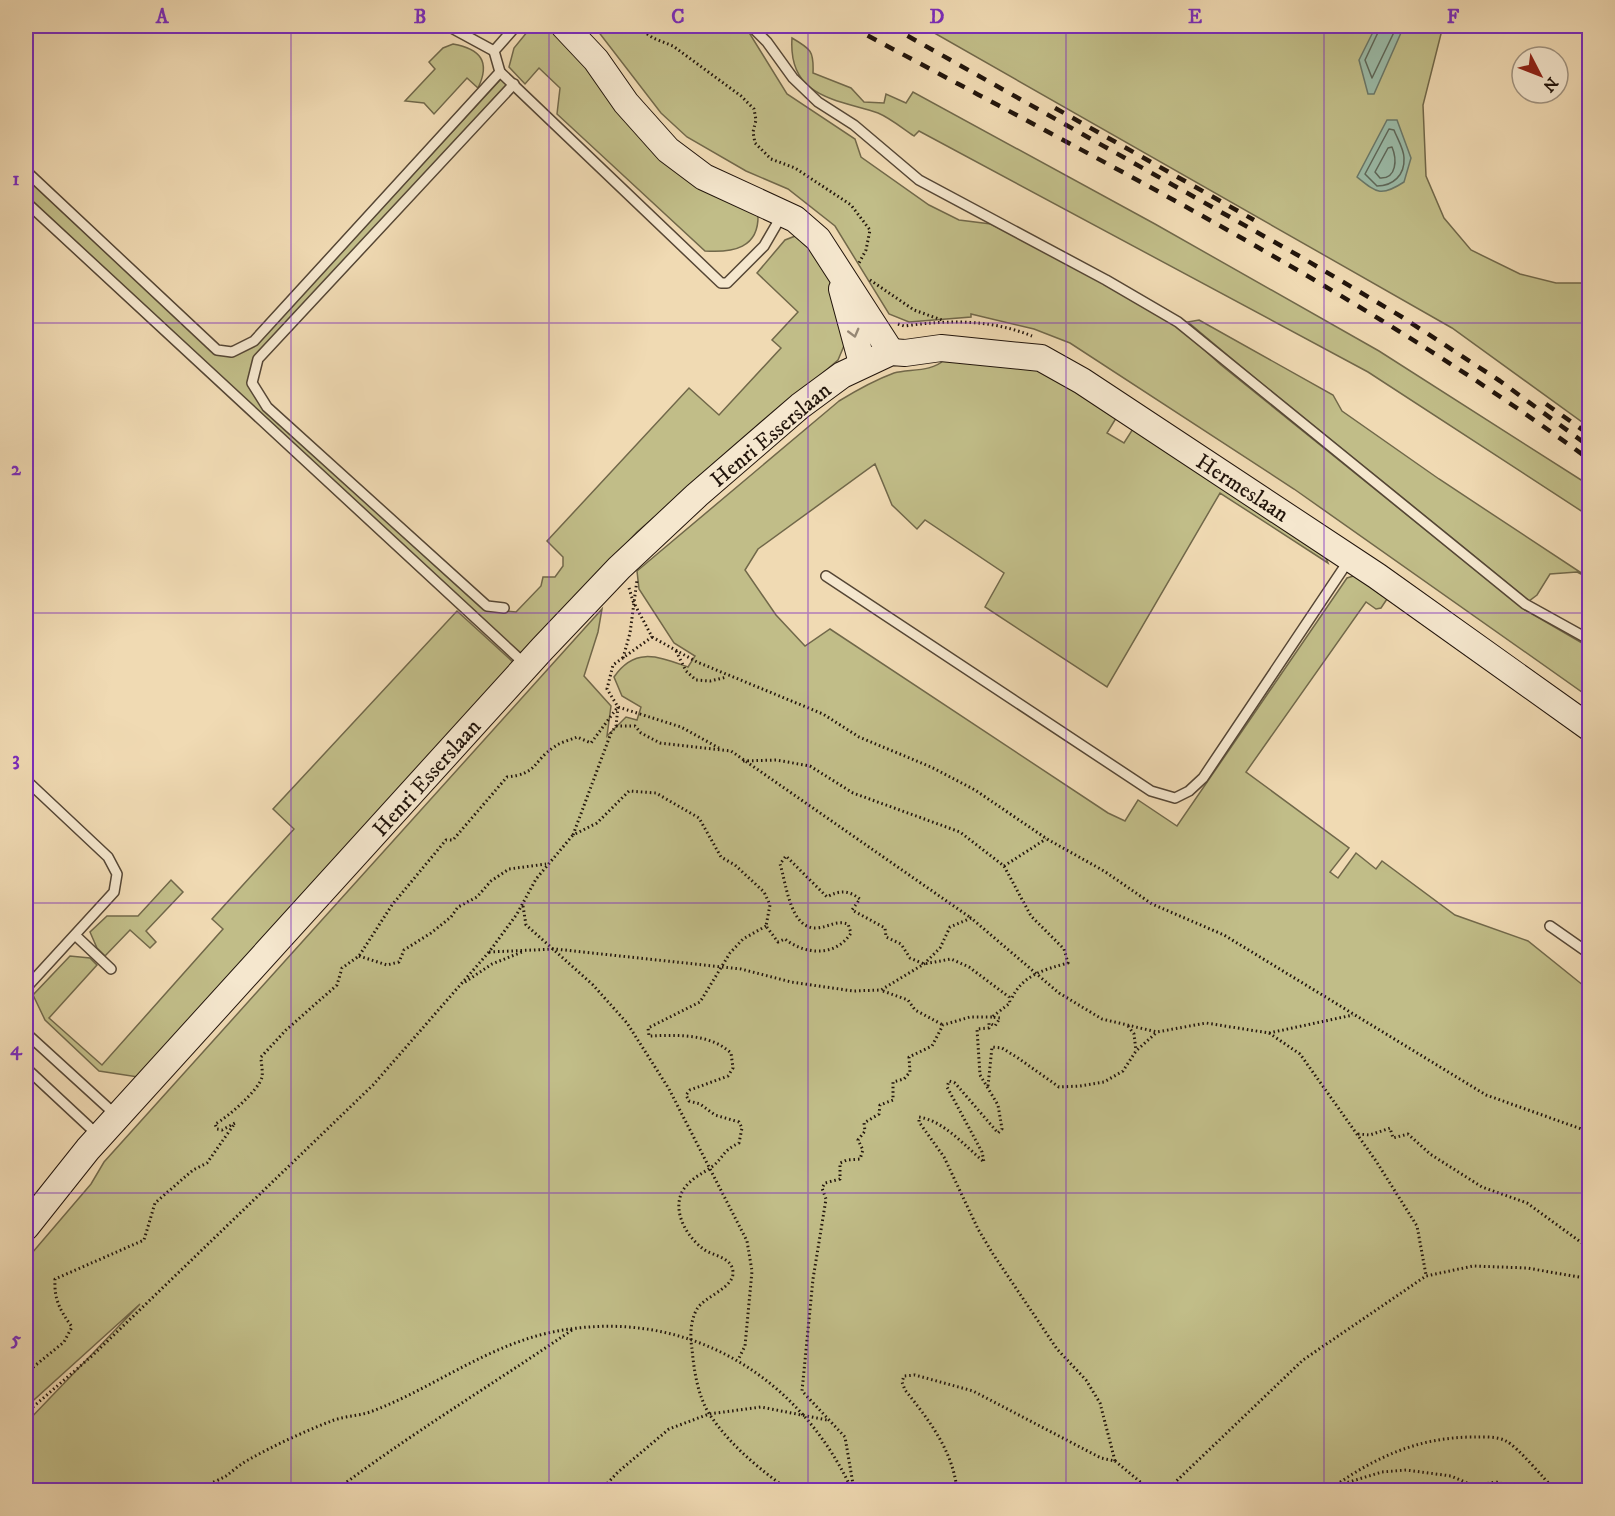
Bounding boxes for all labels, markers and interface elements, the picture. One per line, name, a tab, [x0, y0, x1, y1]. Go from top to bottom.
text: A	[155, 5, 170, 30]
text: B	[414, 5, 426, 30]
text: C	[671, 5, 685, 30]
text: D	[930, 5, 945, 30]
text: E	[1188, 5, 1202, 30]
text: F	[1447, 5, 1460, 30]
north arrow	[1510, 45, 1570, 105]
text: N	[1539, 73, 1562, 96]
text: 1	[12, 167, 20, 192]
one-way arrow	[847, 327, 859, 338]
street label: Henri Esserslaan	[705, 377, 837, 493]
street label: Hermeslaan	[1191, 448, 1294, 528]
text: 2	[11, 457, 22, 482]
street label: Henri Esserslaan	[367, 713, 487, 842]
text: 3	[12, 747, 20, 772]
text: 4	[10, 1037, 23, 1062]
text: 5	[10, 1327, 21, 1352]

